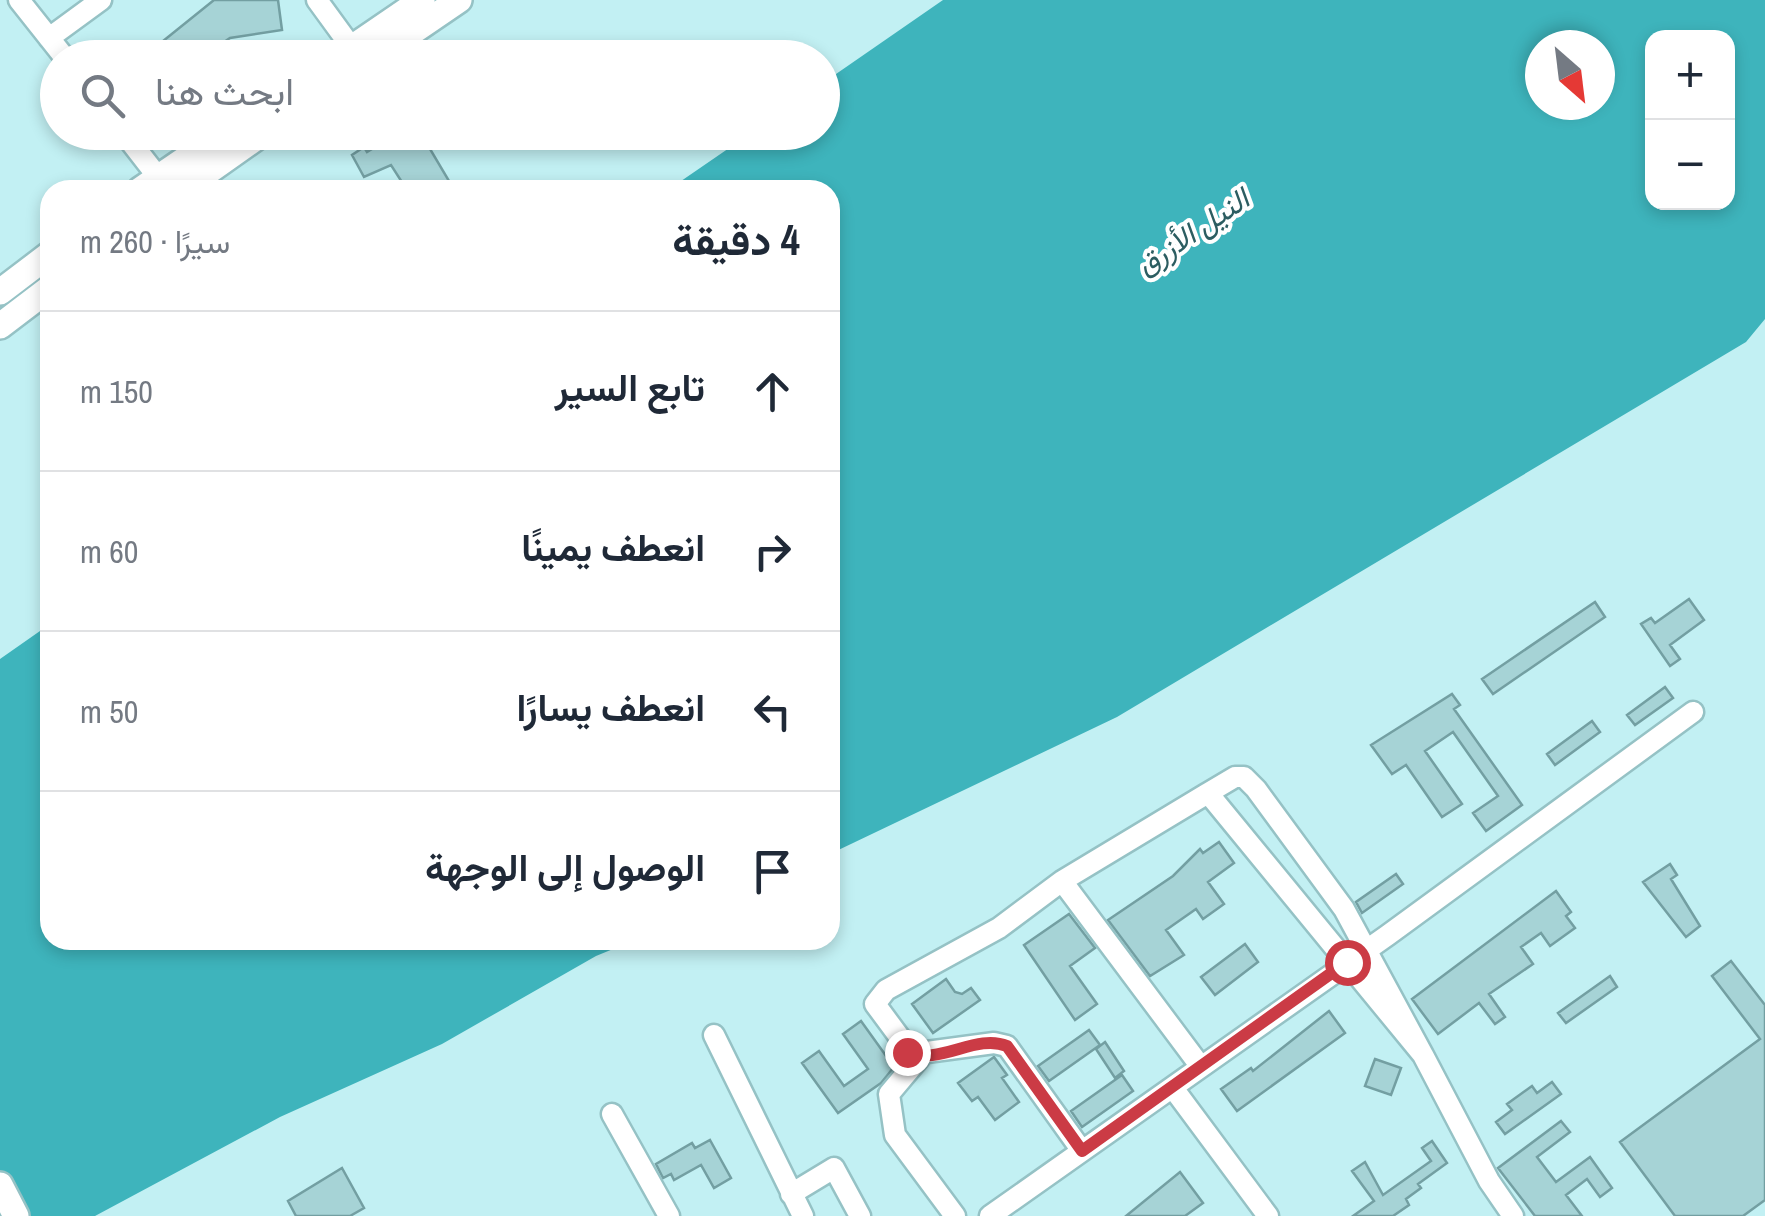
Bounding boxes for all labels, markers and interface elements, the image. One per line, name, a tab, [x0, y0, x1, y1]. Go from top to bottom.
north arrow	[1525, 30, 1615, 120]
map controls	[1645, 30, 1735, 210]
button: +	[1645, 30, 1735, 120]
search box	[40, 40, 840, 150]
text: ابحث هنا	[155, 66, 294, 117]
icon: search	[75, 68, 130, 123]
button: −	[1645, 120, 1735, 210]
water label: النيل الأزرق	[1128, 177, 1259, 284]
text: 4 دقيقة	[672, 212, 800, 268]
text: سيرًا · 260 m	[80, 220, 230, 263]
text: تابع السير	[555, 362, 705, 413]
icon: ahead	[745, 364, 800, 419]
text: 150 m	[80, 370, 153, 413]
text: انعطف يمينًا	[521, 522, 705, 573]
icon: right	[745, 524, 800, 579]
text: 60 m	[80, 530, 138, 573]
text: انعطف يسارًا	[516, 682, 705, 733]
icon: left	[745, 684, 800, 739]
text: 50 m	[80, 690, 138, 733]
text: الوصول إلى الوجهة	[425, 842, 705, 893]
icon: arrive	[745, 844, 800, 899]
route start	[1325, 940, 1371, 986]
route end	[885, 1030, 931, 1076]

